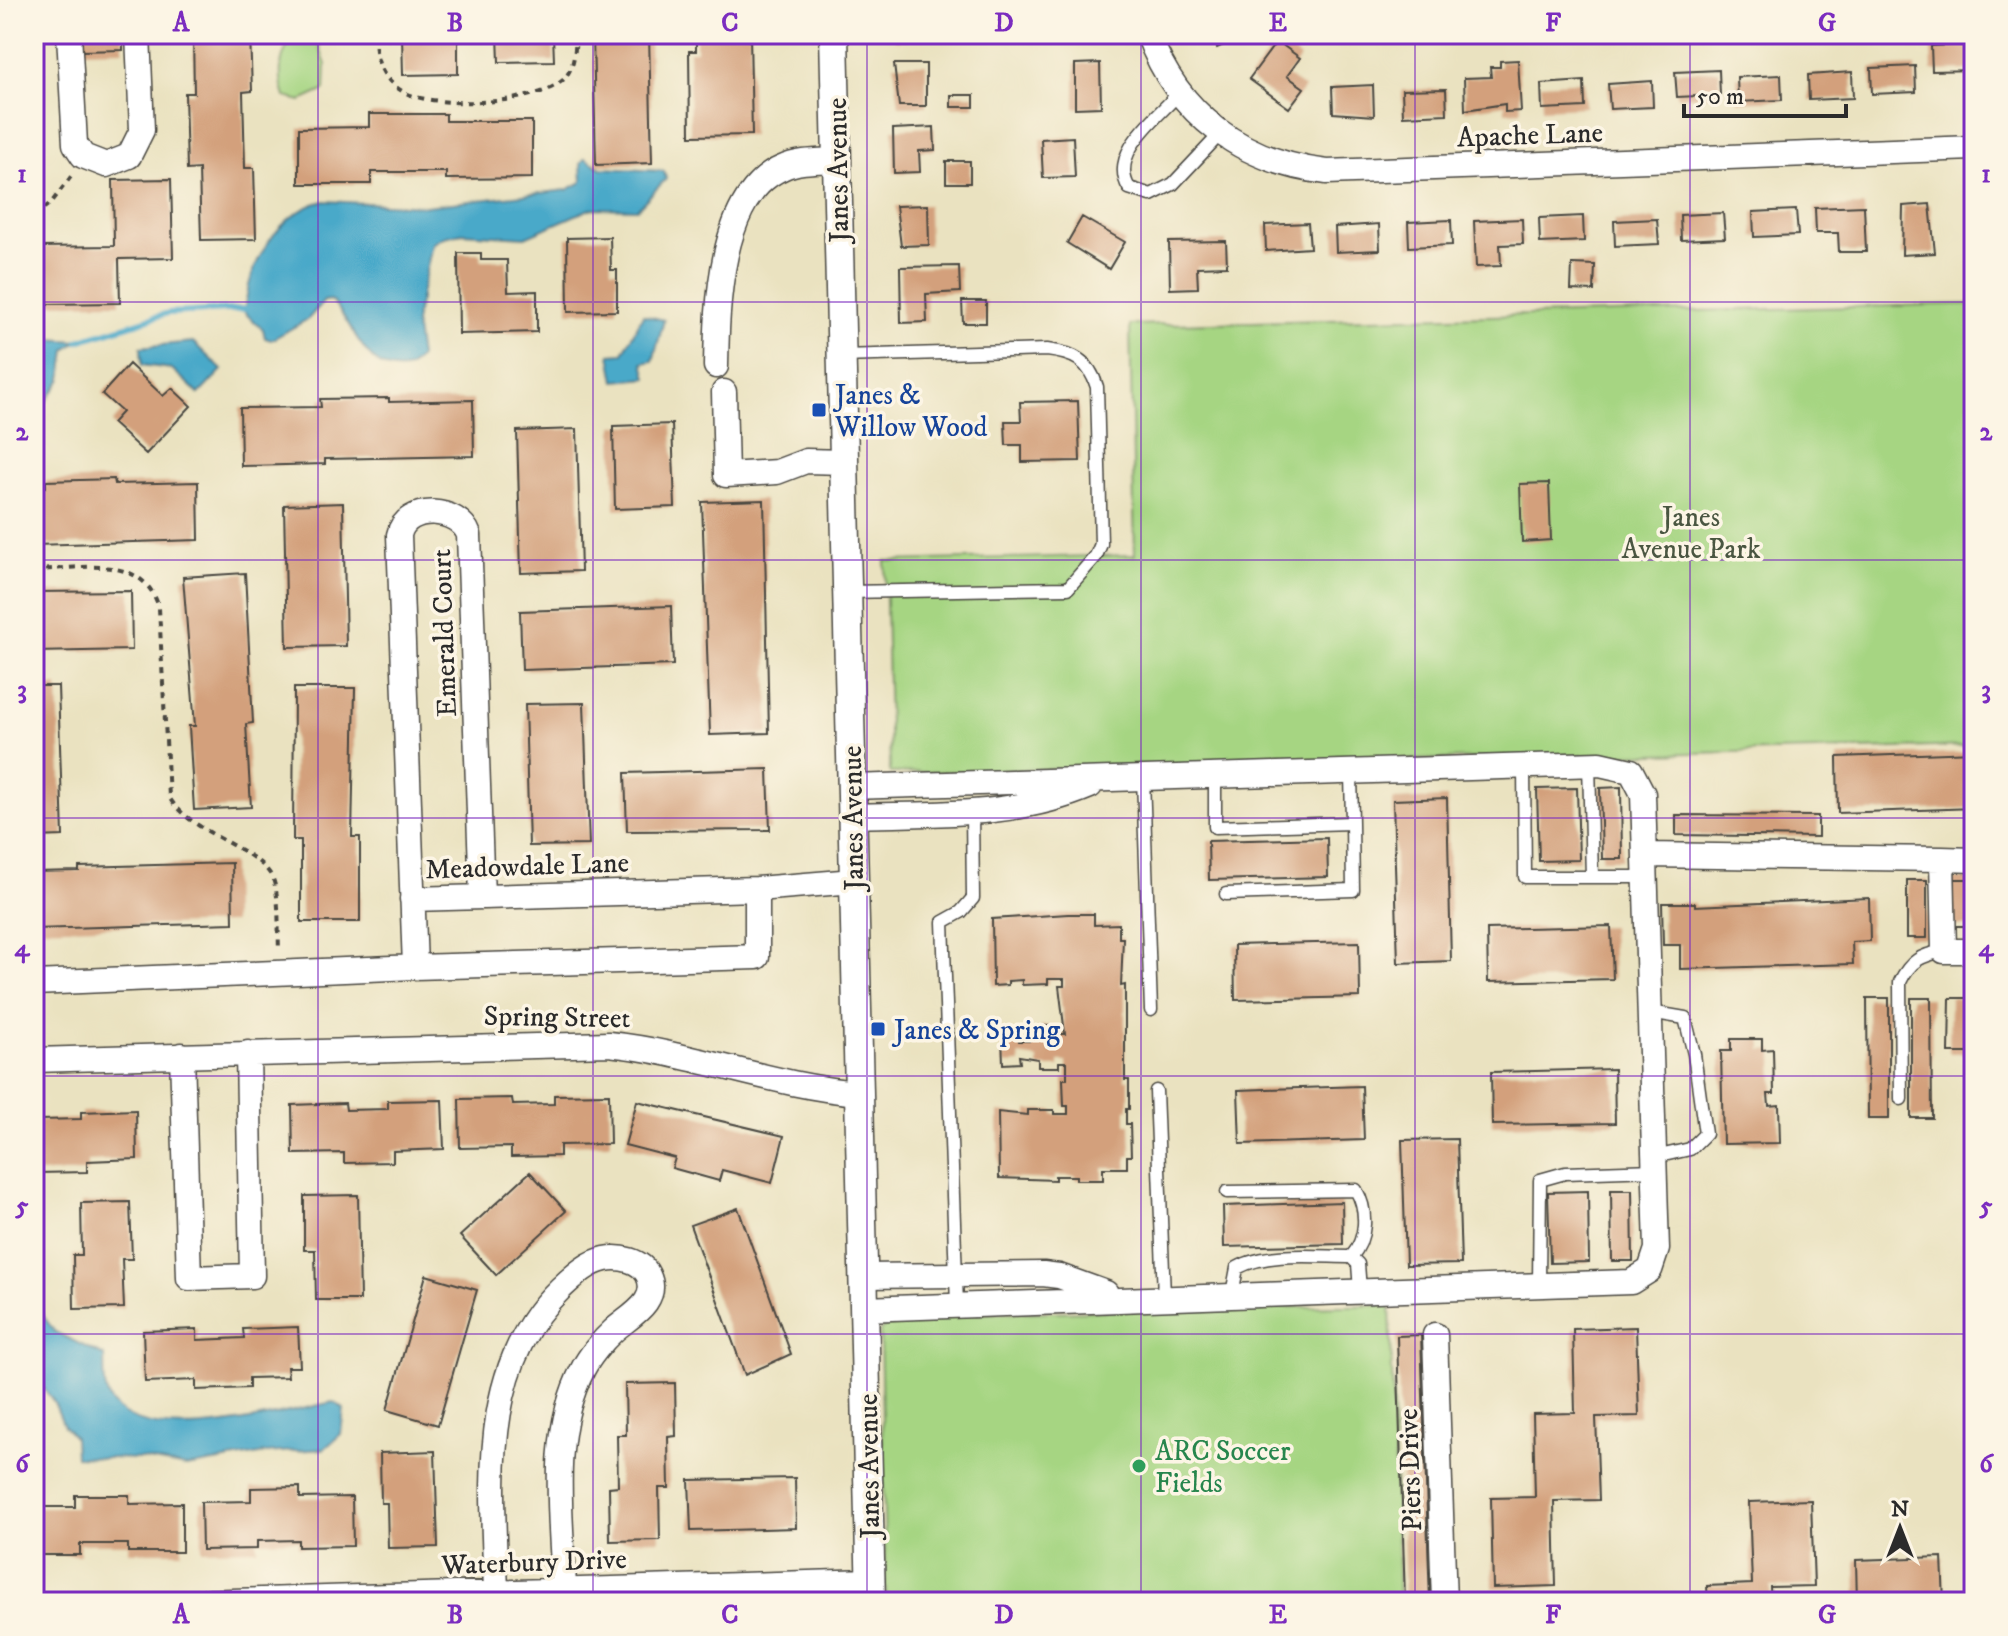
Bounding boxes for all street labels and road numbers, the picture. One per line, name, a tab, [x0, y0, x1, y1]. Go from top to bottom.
street label: Janes Avenue	[820, 97, 857, 246]
street label: Apache Lane	[1456, 115, 1604, 156]
street label: Emerald Court	[424, 548, 465, 718]
street label: Janes Avenue	[835, 745, 872, 894]
street label: Meadowdale Lane	[425, 845, 630, 888]
street label: Spring Street	[483, 999, 631, 1036]
street label: Janes Avenue	[851, 1393, 888, 1542]
street label: Piers Drive	[1391, 1408, 1430, 1532]
street label: Waterbury Drive	[440, 1542, 627, 1583]

